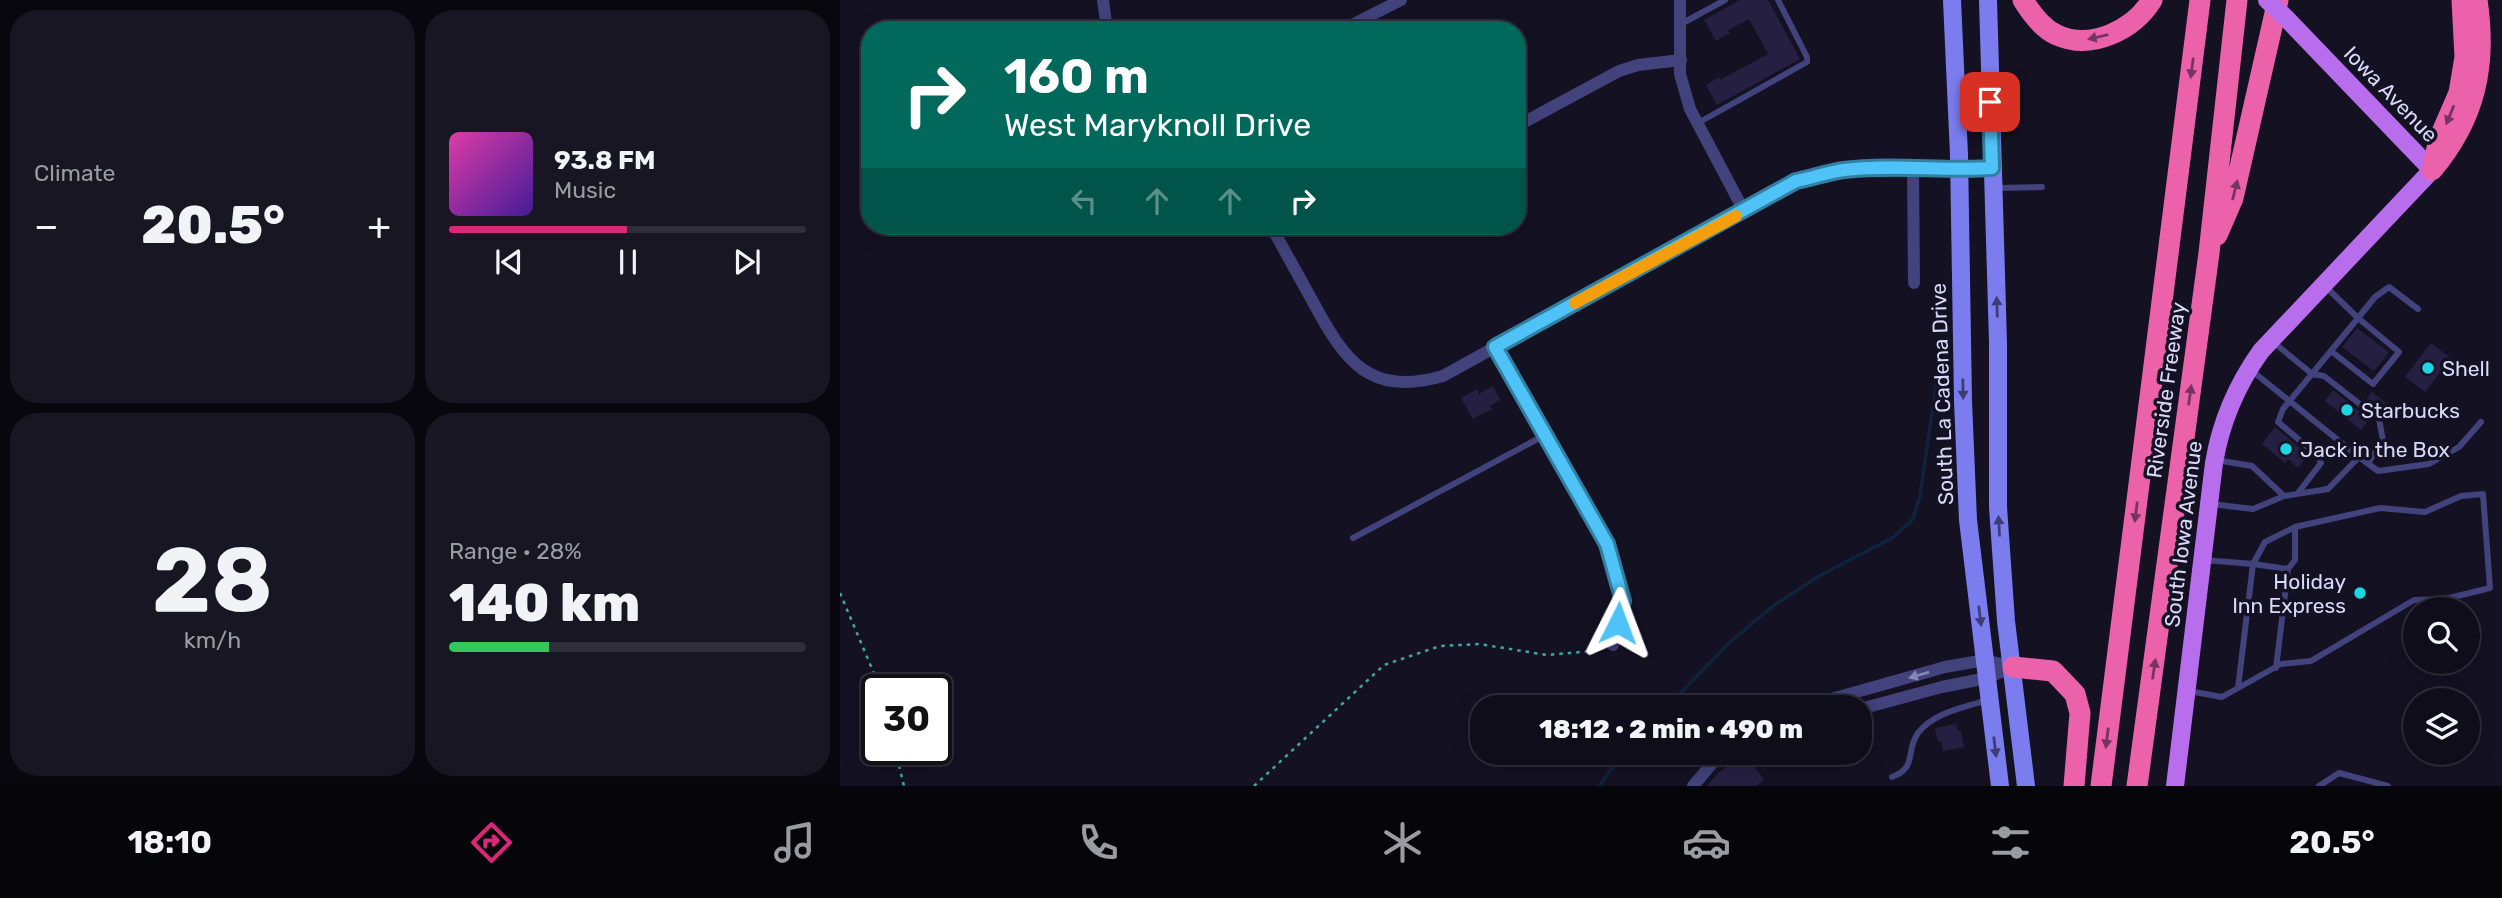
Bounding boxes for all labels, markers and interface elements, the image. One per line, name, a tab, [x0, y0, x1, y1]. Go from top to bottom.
one-way arrow	[2087, 32, 2109, 43]
street label: Iowa Avenue	[2339, 41, 2443, 147]
text: 160 m	[1004, 47, 1149, 105]
icon: right	[889, 49, 980, 140]
one-way arrow	[2186, 57, 2197, 79]
pin	[1960, 72, 2020, 132]
icon: arrive	[1971, 83, 2009, 121]
one-way arrow	[2444, 104, 2455, 125]
text: West Maryknoll Drive	[1004, 106, 1311, 144]
text: 93.8 FM	[554, 145, 656, 176]
text: Climate	[34, 159, 115, 187]
text: Music	[554, 176, 616, 204]
one-way arrow	[2230, 179, 2241, 201]
icon: left	[1065, 182, 1103, 220]
icon: ahead	[1138, 182, 1176, 220]
icon: ahead	[1211, 182, 1249, 220]
icon: right	[1284, 182, 1322, 220]
text: 20.5°	[141, 194, 285, 256]
text: −	[34, 203, 59, 249]
text: +	[367, 203, 391, 249]
icon: previous	[490, 243, 528, 281]
icon: pause	[609, 243, 647, 281]
icon: next	[728, 243, 766, 281]
street label: South La Cadena Drive	[1926, 282, 1958, 506]
one-way arrow	[1991, 295, 2002, 317]
street label: Riverside Freeway	[2141, 300, 2191, 480]
place label: Shell	[2442, 356, 2490, 381]
marker: Shell	[2420, 360, 2436, 376]
one-way arrow	[1957, 379, 1969, 401]
one-way arrow	[2184, 384, 2195, 406]
place label: Starbucks	[2361, 398, 2460, 423]
marker: Starbucks	[2339, 402, 2355, 418]
place label: Jack in the Box	[2300, 437, 2450, 462]
street label: South Iowa Avenue	[2159, 439, 2207, 629]
marker: Jack in the Box	[2278, 441, 2294, 457]
one-way arrow	[2130, 501, 2141, 523]
one-way arrow	[1994, 515, 2005, 537]
text: 28	[152, 526, 273, 634]
text: Range · 28%	[449, 537, 582, 565]
place label: Holiday Inn Express	[2232, 569, 2346, 618]
text: 140 km	[449, 572, 640, 634]
marker: Holiday Inn Express	[2352, 585, 2368, 601]
position arrow	[1581, 586, 1655, 660]
map controls	[2403, 597, 2480, 765]
button: search	[2403, 597, 2480, 674]
one-way arrow	[1974, 605, 1985, 627]
text: km/h	[184, 626, 241, 654]
one-way arrow	[2148, 658, 2159, 680]
one-way arrow	[1908, 670, 1929, 680]
speed limit sign: 30	[861, 674, 952, 765]
button: layers	[2403, 688, 2480, 765]
text: 18:12 · 2 min · 490 m	[1539, 714, 1803, 745]
one-way arrow	[2102, 727, 2113, 749]
one-way arrow	[1990, 736, 2001, 758]
icon: directions	[467, 818, 516, 867]
icon: music	[770, 818, 819, 867]
icon: phone	[1074, 818, 1123, 867]
icon: climate	[1378, 818, 1427, 867]
icon: car	[1682, 818, 1731, 867]
icon: filters	[1986, 818, 2035, 867]
text: 18:10	[127, 823, 212, 861]
text: 20.5°	[2289, 823, 2375, 861]

